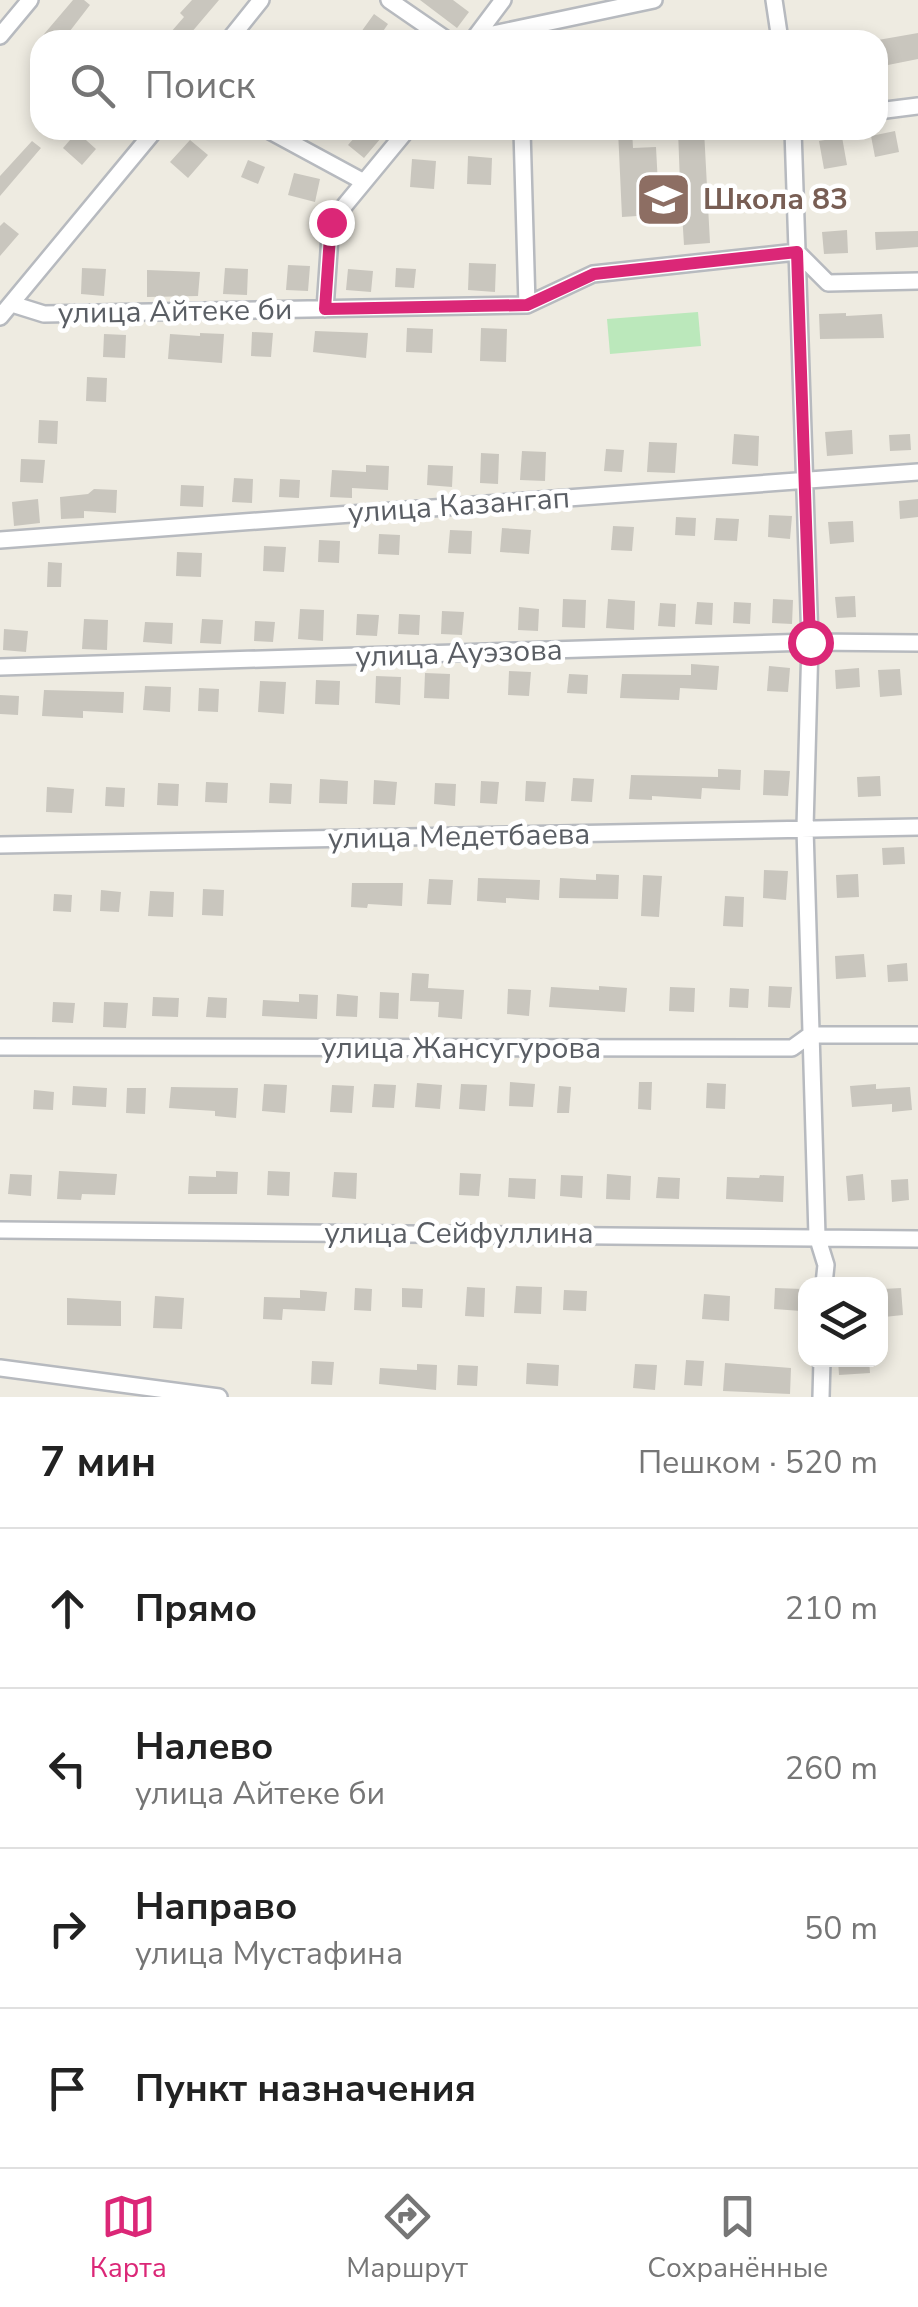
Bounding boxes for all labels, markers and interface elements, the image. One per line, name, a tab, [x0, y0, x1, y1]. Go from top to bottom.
search box	[30, 30, 888, 140]
icon: search	[65, 58, 120, 113]
text: Поиск	[145, 60, 255, 111]
school or university icon: Школа 83	[634, 169, 694, 229]
place label: Школа 83	[703, 179, 848, 220]
route end	[309, 200, 355, 246]
street label: улица Айтеке би	[57, 289, 293, 334]
street label: улица Казангап	[347, 477, 571, 534]
route start	[788, 620, 834, 666]
street label: улица Ауэзова	[355, 629, 563, 678]
street label: улица Медетбаева	[327, 814, 591, 859]
street label: улица Жансугурова	[321, 1028, 601, 1069]
street label: улица Сейфуллина	[324, 1213, 594, 1254]
map controls	[798, 1277, 888, 1367]
button: layers	[798, 1277, 888, 1367]
text: 7 мин	[40, 1434, 156, 1491]
text: Пешком · 520 m	[638, 1441, 878, 1484]
icon: ahead	[40, 1581, 95, 1636]
text: Прямо	[135, 1583, 257, 1634]
text: 210 m	[785, 1587, 878, 1630]
text: Налево	[135, 1721, 274, 1772]
icon: left	[40, 1741, 95, 1796]
text: 260 m	[785, 1747, 878, 1790]
text: улица Айтеке би	[135, 1772, 385, 1815]
text: Направо	[135, 1881, 297, 1932]
icon: right	[40, 1901, 95, 1956]
text: 50 m	[804, 1907, 878, 1950]
text: улица Мустафина	[135, 1932, 403, 1975]
icon: arrive	[40, 2061, 95, 2116]
text: Пункт назначения	[135, 2063, 476, 2114]
tab: Карта	[90, 2189, 167, 2287]
tab: Маршрут	[346, 2189, 468, 2287]
tab: Сохранённые	[647, 2189, 828, 2287]

